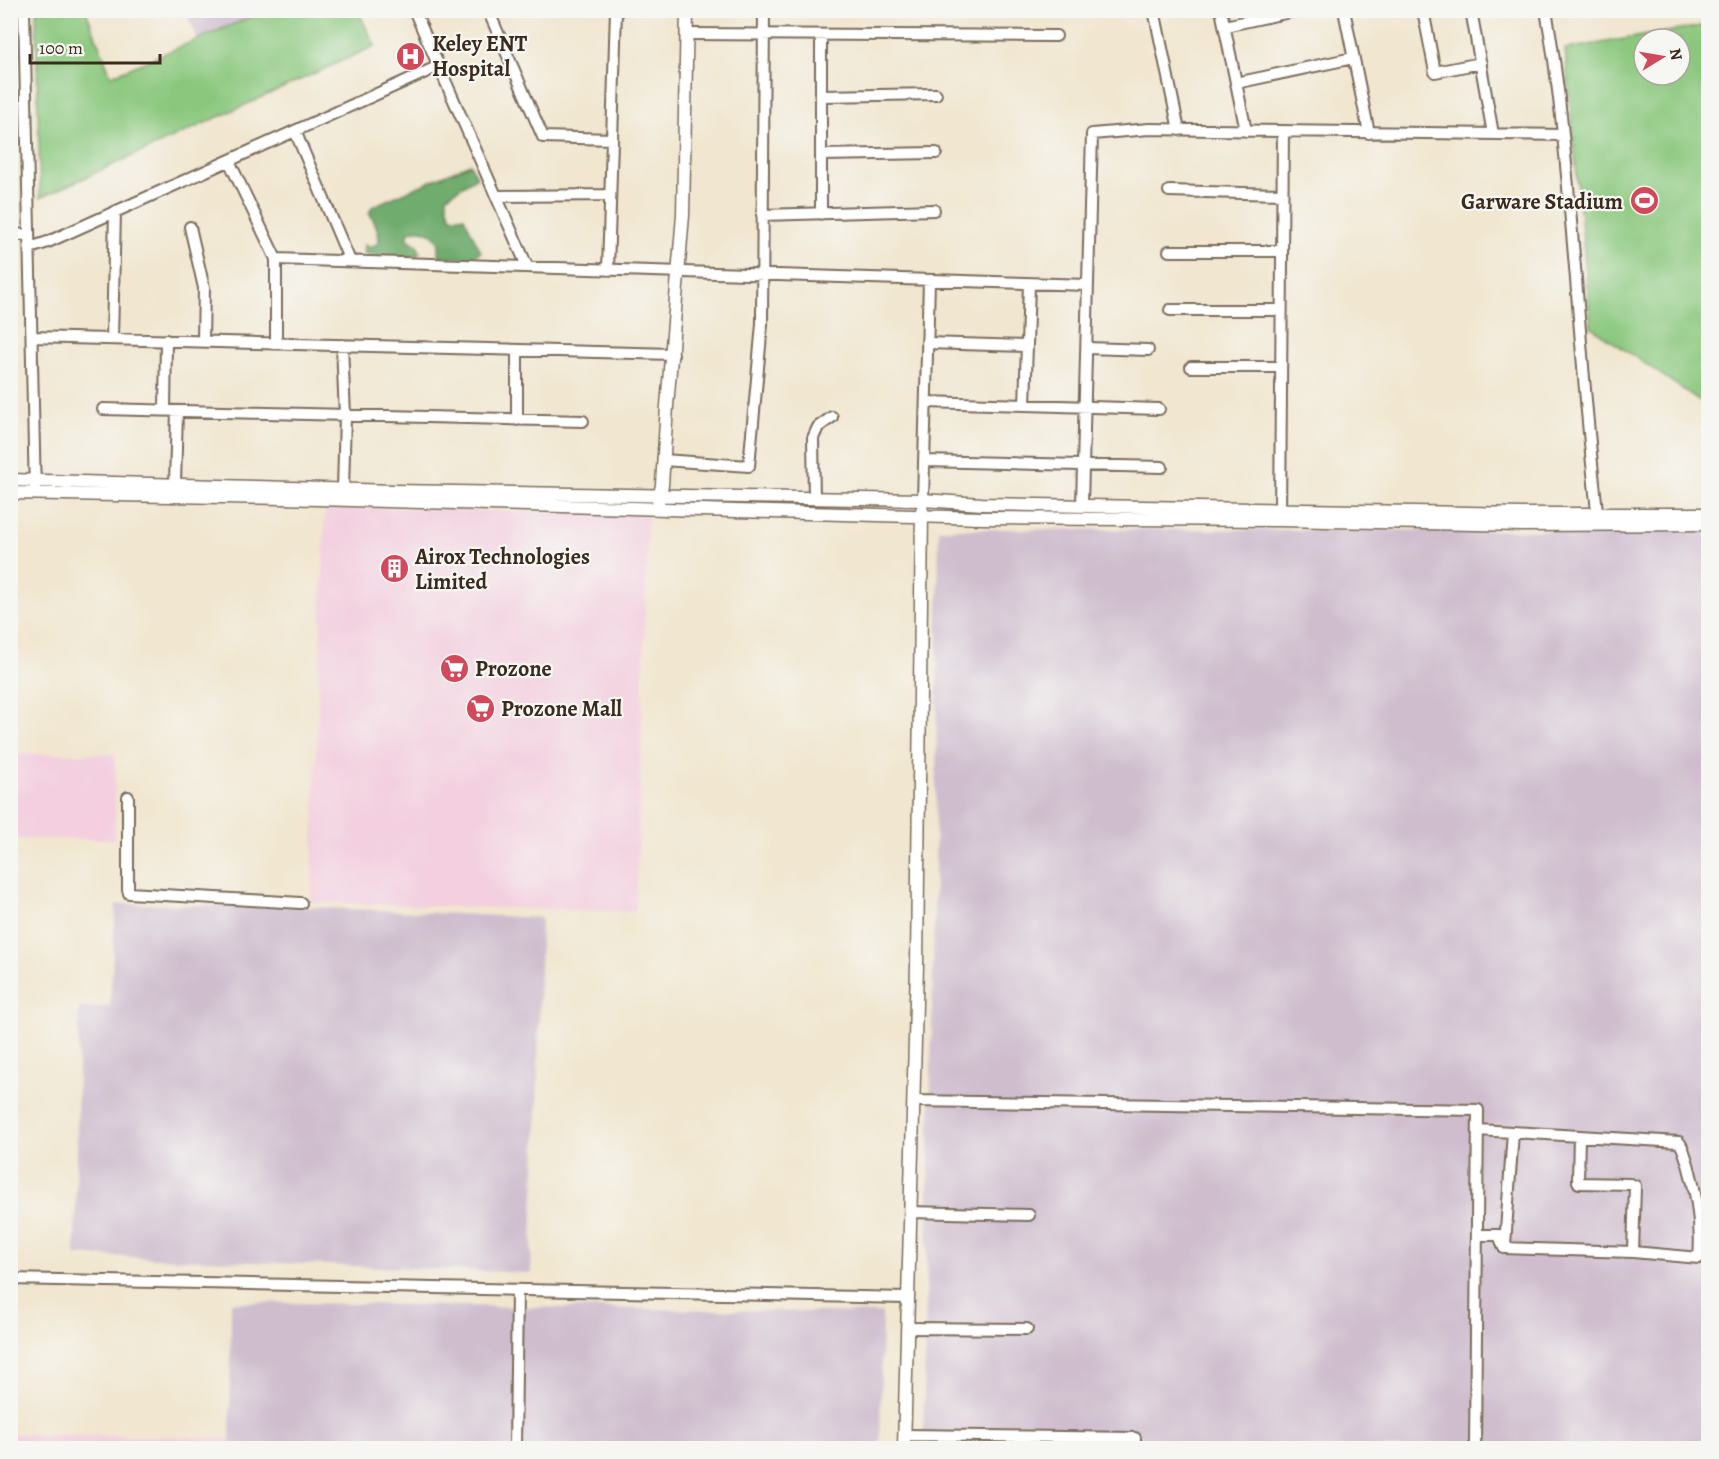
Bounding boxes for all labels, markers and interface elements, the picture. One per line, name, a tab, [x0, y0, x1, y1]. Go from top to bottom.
scale bar	[30, 27, 160, 65]
north arrow	[1632, 27, 1692, 87]
place label: Keley ENT Hospital	[432, 29, 528, 84]
text: 100 m	[39, 36, 83, 60]
hospital icon: Keley ENT Hospital	[395, 40, 427, 72]
text: N	[1664, 47, 1688, 62]
sports icon: Garware Stadium	[1628, 185, 1660, 217]
place label: Garware Stadium	[1461, 187, 1623, 217]
place label: Airox Technologies Limited	[414, 542, 590, 597]
building icon: Airox Technologies Limited	[378, 553, 410, 585]
supermarket icon: Prozone	[438, 652, 470, 684]
place label: Prozone	[475, 654, 552, 684]
supermarket icon: Prozone Mall	[464, 692, 496, 724]
place label: Prozone Mall	[501, 694, 622, 724]

